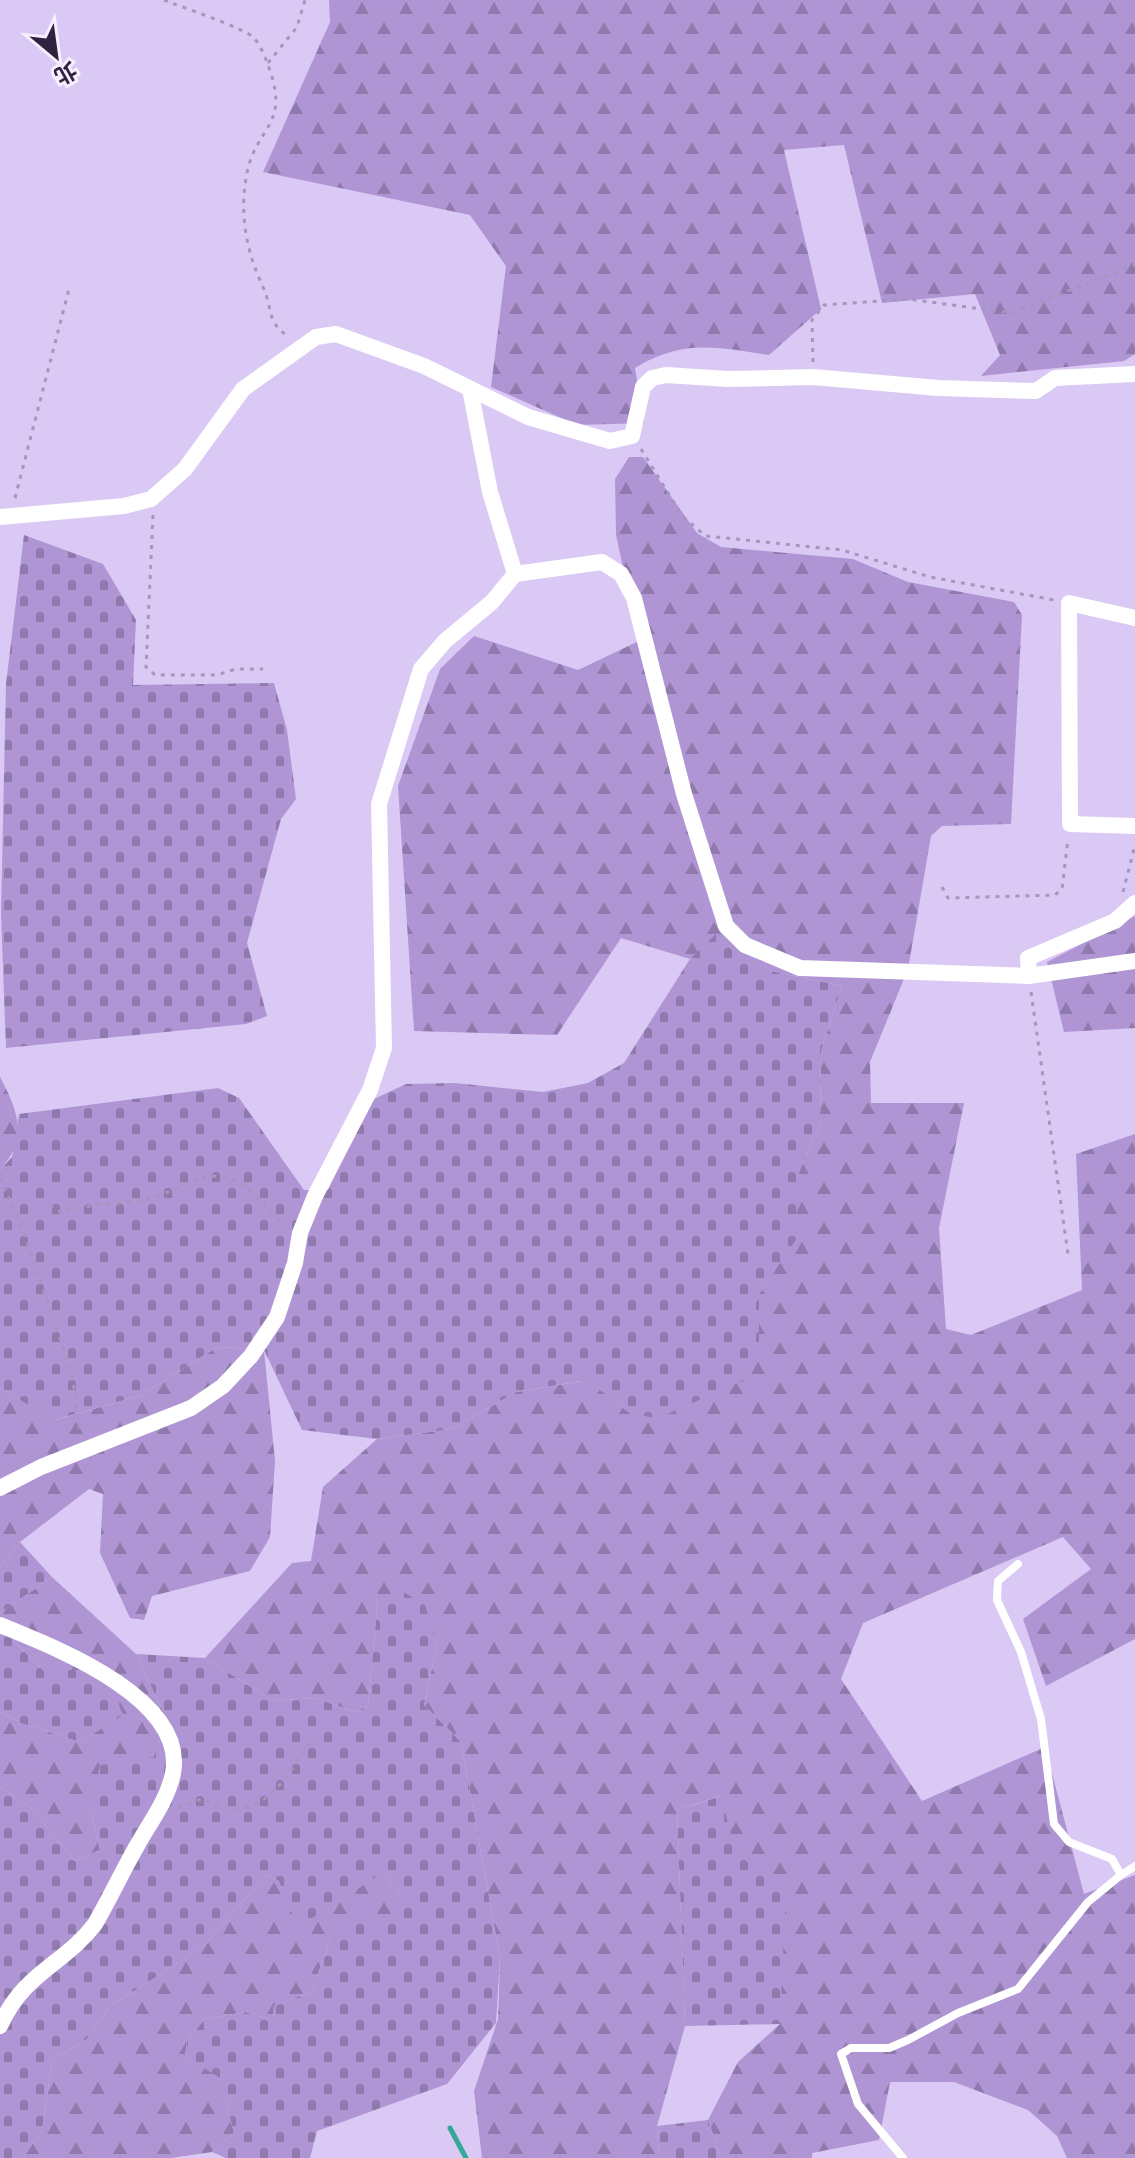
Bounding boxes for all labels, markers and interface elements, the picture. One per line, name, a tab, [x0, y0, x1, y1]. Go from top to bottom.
north arrow	[16, 16, 96, 96]
text: 北	[49, 56, 82, 90]

